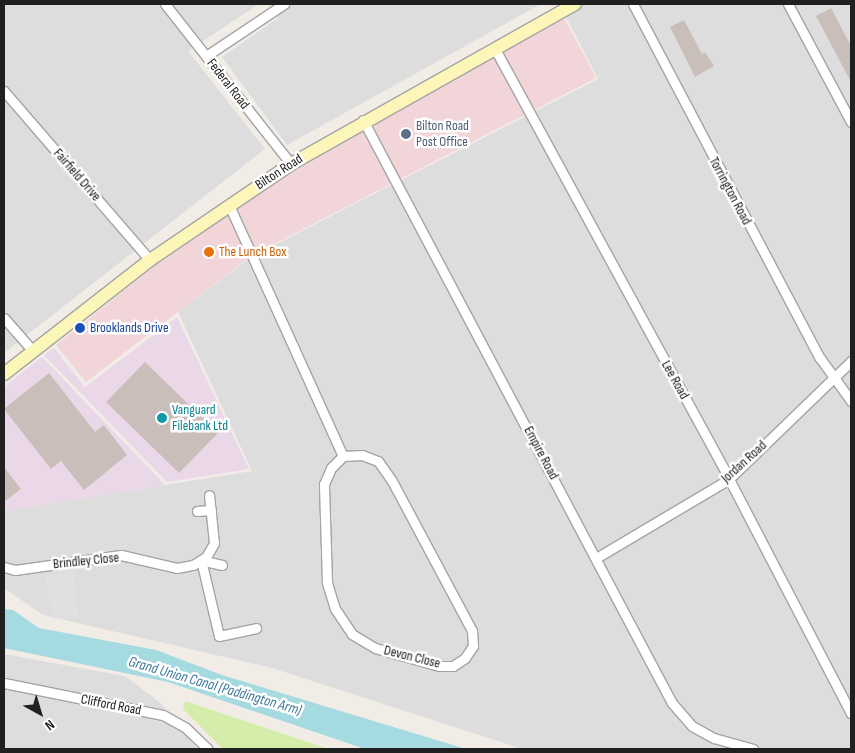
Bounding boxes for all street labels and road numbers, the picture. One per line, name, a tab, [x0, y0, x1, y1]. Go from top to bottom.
street label: Federal Road	[203, 55, 253, 113]
street label: Fairfield Drive	[50, 145, 104, 205]
street label: Bilton Road	[252, 151, 306, 193]
street label: Torrington Road	[705, 154, 755, 228]
street label: Lee Road	[658, 358, 692, 402]
street label: Empire Road	[520, 423, 562, 483]
street label: Jordan Road	[718, 437, 770, 487]
street label: Brindley Close	[52, 549, 120, 573]
street label: Devon Close	[382, 642, 442, 672]
street label: Clifford Road	[79, 691, 143, 719]

